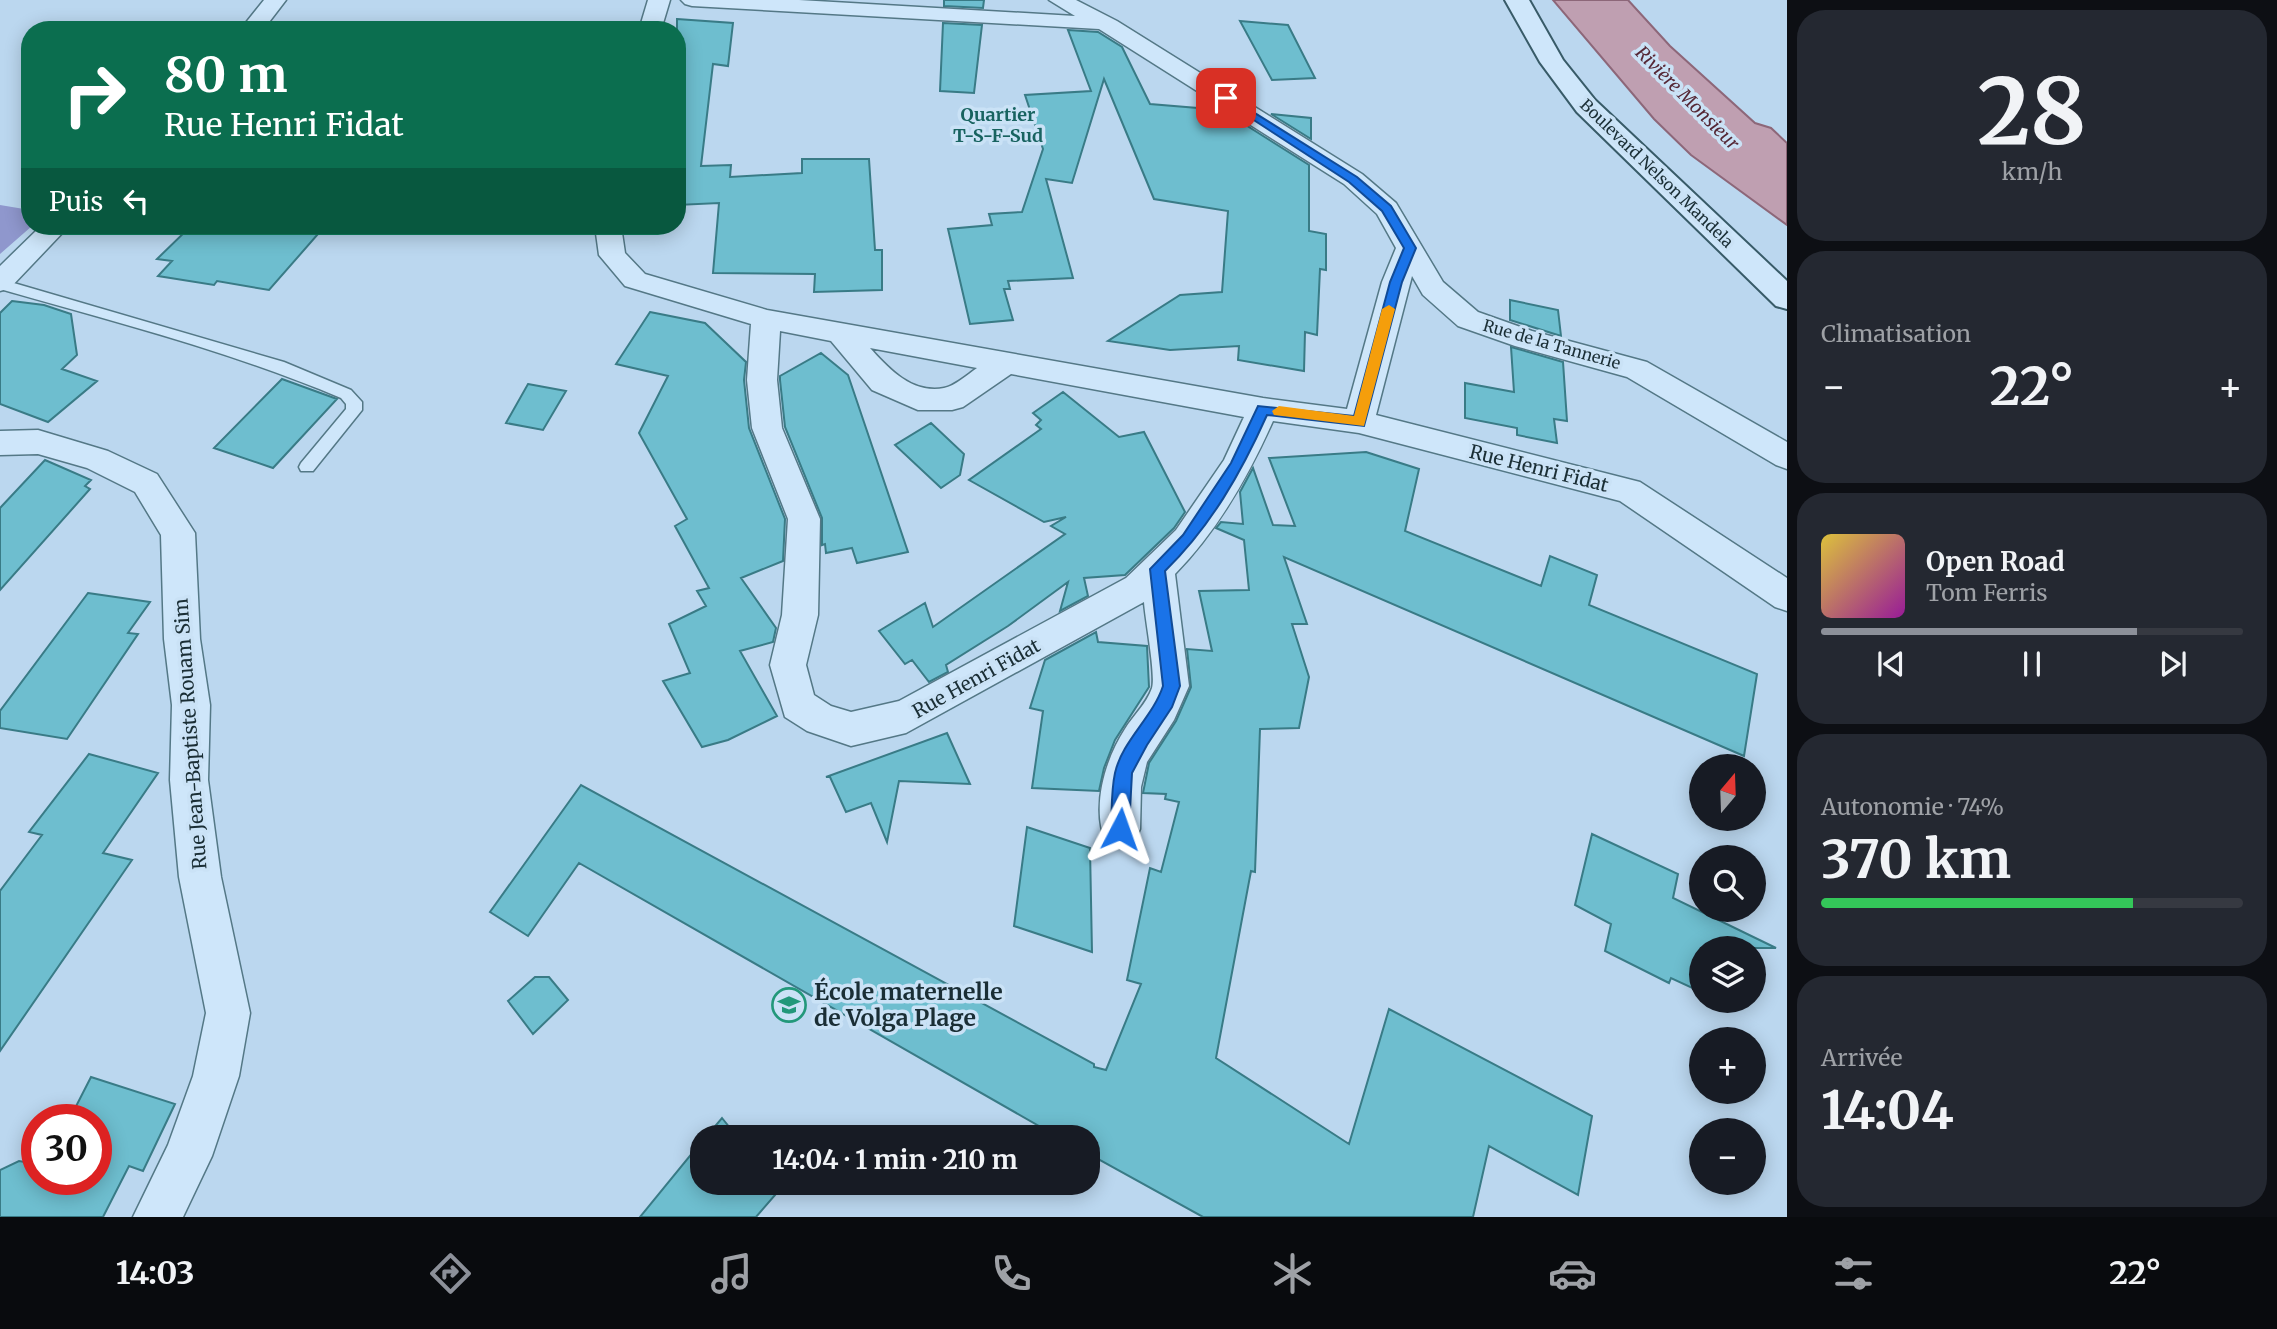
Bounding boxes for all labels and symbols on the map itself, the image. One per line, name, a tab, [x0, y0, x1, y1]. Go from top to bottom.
water label: Rivière Monsieur	[1631, 41, 1745, 155]
pin	[1196, 68, 1256, 128]
street label: Boulevard Nelson Mandela	[1576, 94, 1738, 252]
district label: Quartier T-S-F-Sud	[953, 103, 1043, 147]
street label: Rue de la Tannerie	[1481, 315, 1623, 373]
street label: Rue Henri Fidat	[1467, 439, 1612, 497]
street label: Rue Jean-Baptiste Rouam Sim	[169, 598, 211, 870]
street label: Rue Henri Fidat	[908, 633, 1045, 723]
north arrow	[1689, 754, 1766, 831]
position arrow	[1083, 792, 1157, 866]
place label: École maternelle de Volga Plage	[814, 977, 1003, 1032]
school or university icon: École maternelle de Volga Plage	[770, 986, 808, 1024]
speed limit sign: 30	[21, 1104, 112, 1195]

